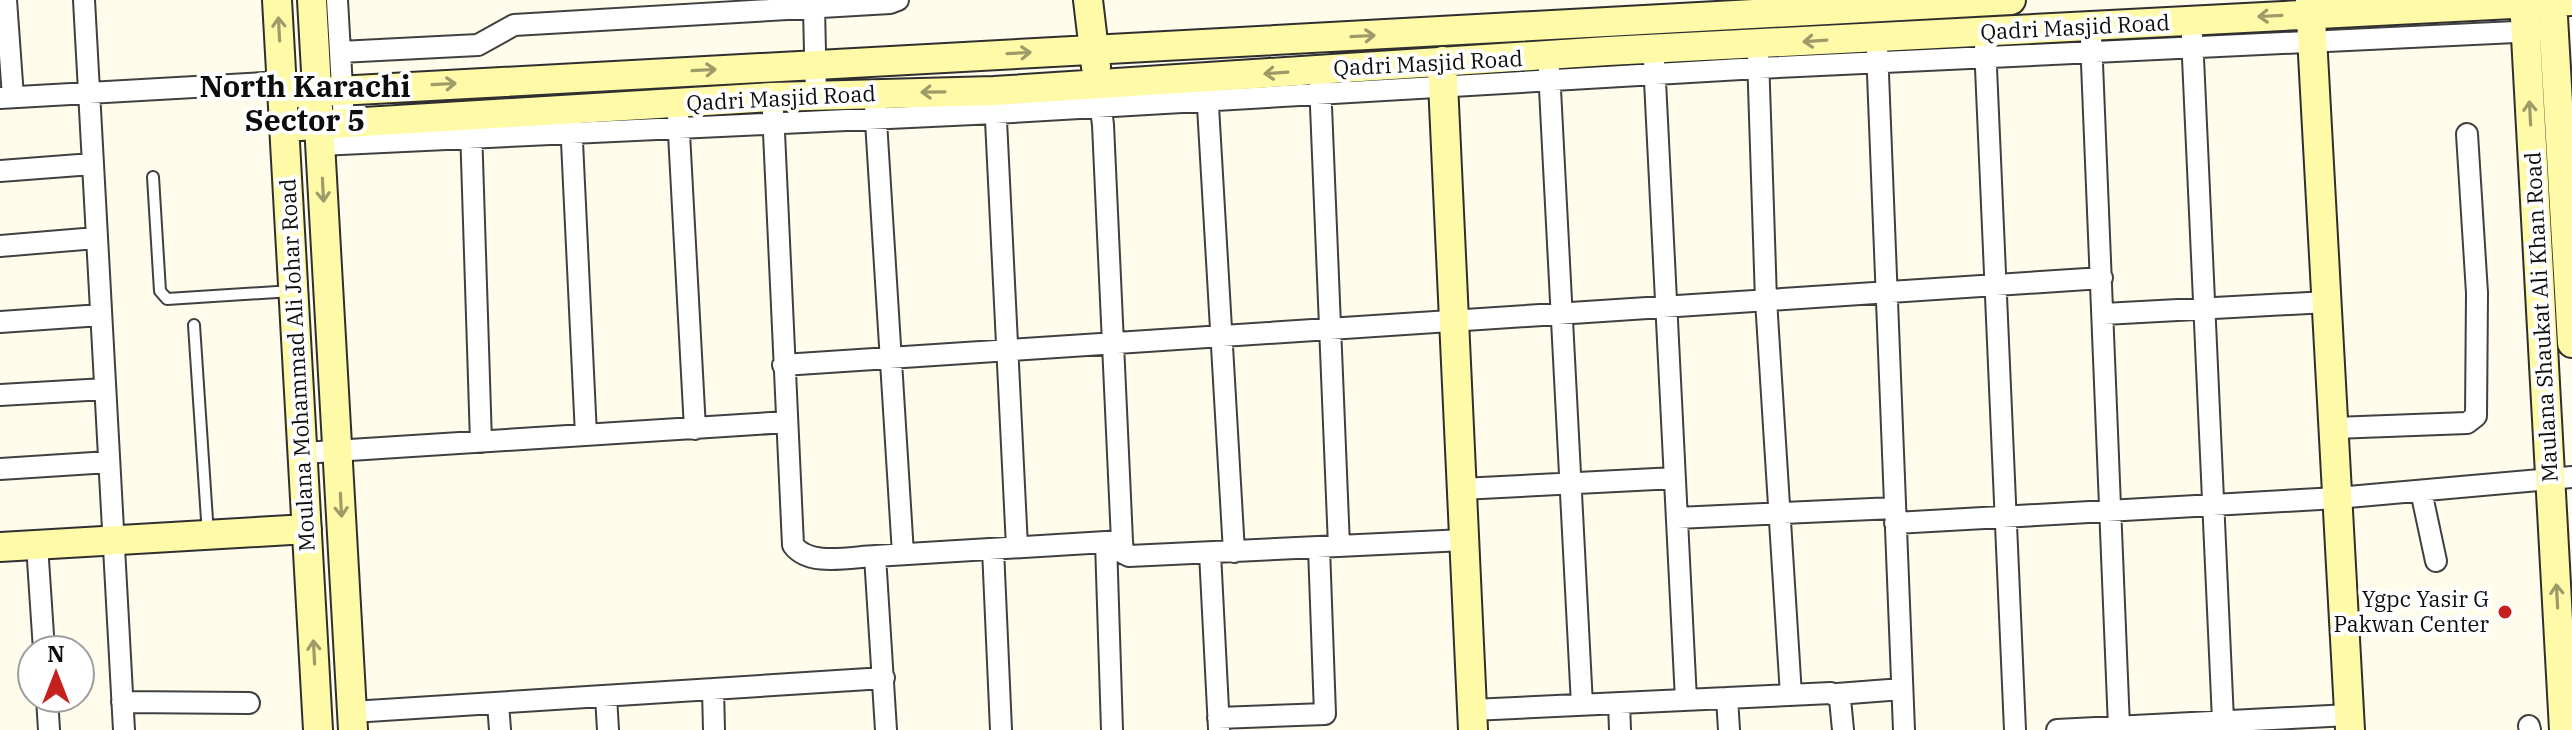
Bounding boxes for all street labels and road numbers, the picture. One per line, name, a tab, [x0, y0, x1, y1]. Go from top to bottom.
street label: Qadri Masjid Road	[1980, 7, 2170, 46]
street label: Qadri Masjid Road	[1333, 43, 1523, 82]
street label: Qadri Masjid Road	[686, 78, 876, 117]
street label: Maulana Shaukat Ali Khan Road	[2517, 151, 2564, 483]
street label: Moulana Mohammad Ali Johar Road	[272, 178, 321, 552]

